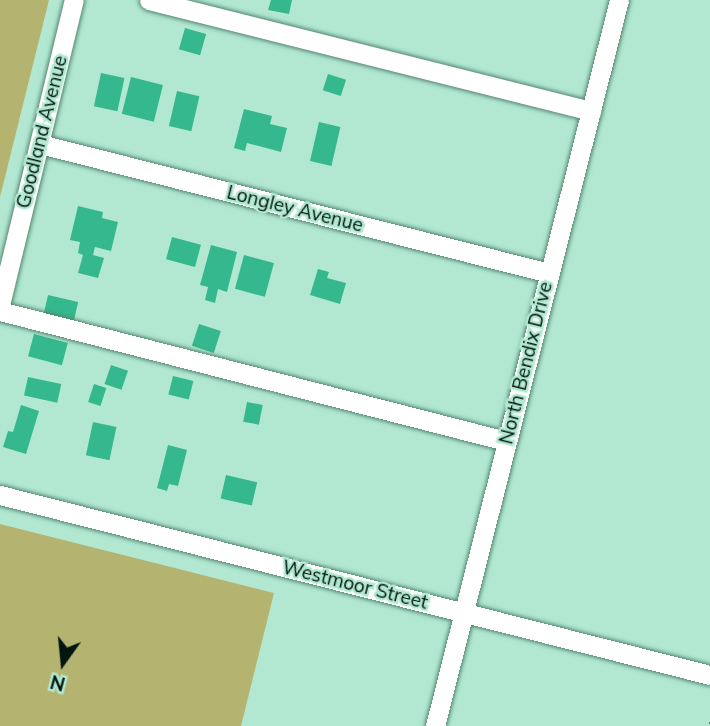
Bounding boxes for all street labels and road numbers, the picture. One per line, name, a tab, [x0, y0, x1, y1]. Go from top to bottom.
street label: Goodland Avenue	[12, 53, 72, 211]
street label: Longley Avenue	[224, 181, 366, 237]
street label: North Bendix Drive	[495, 279, 557, 447]
street label: Westmoor Street	[280, 556, 430, 614]

